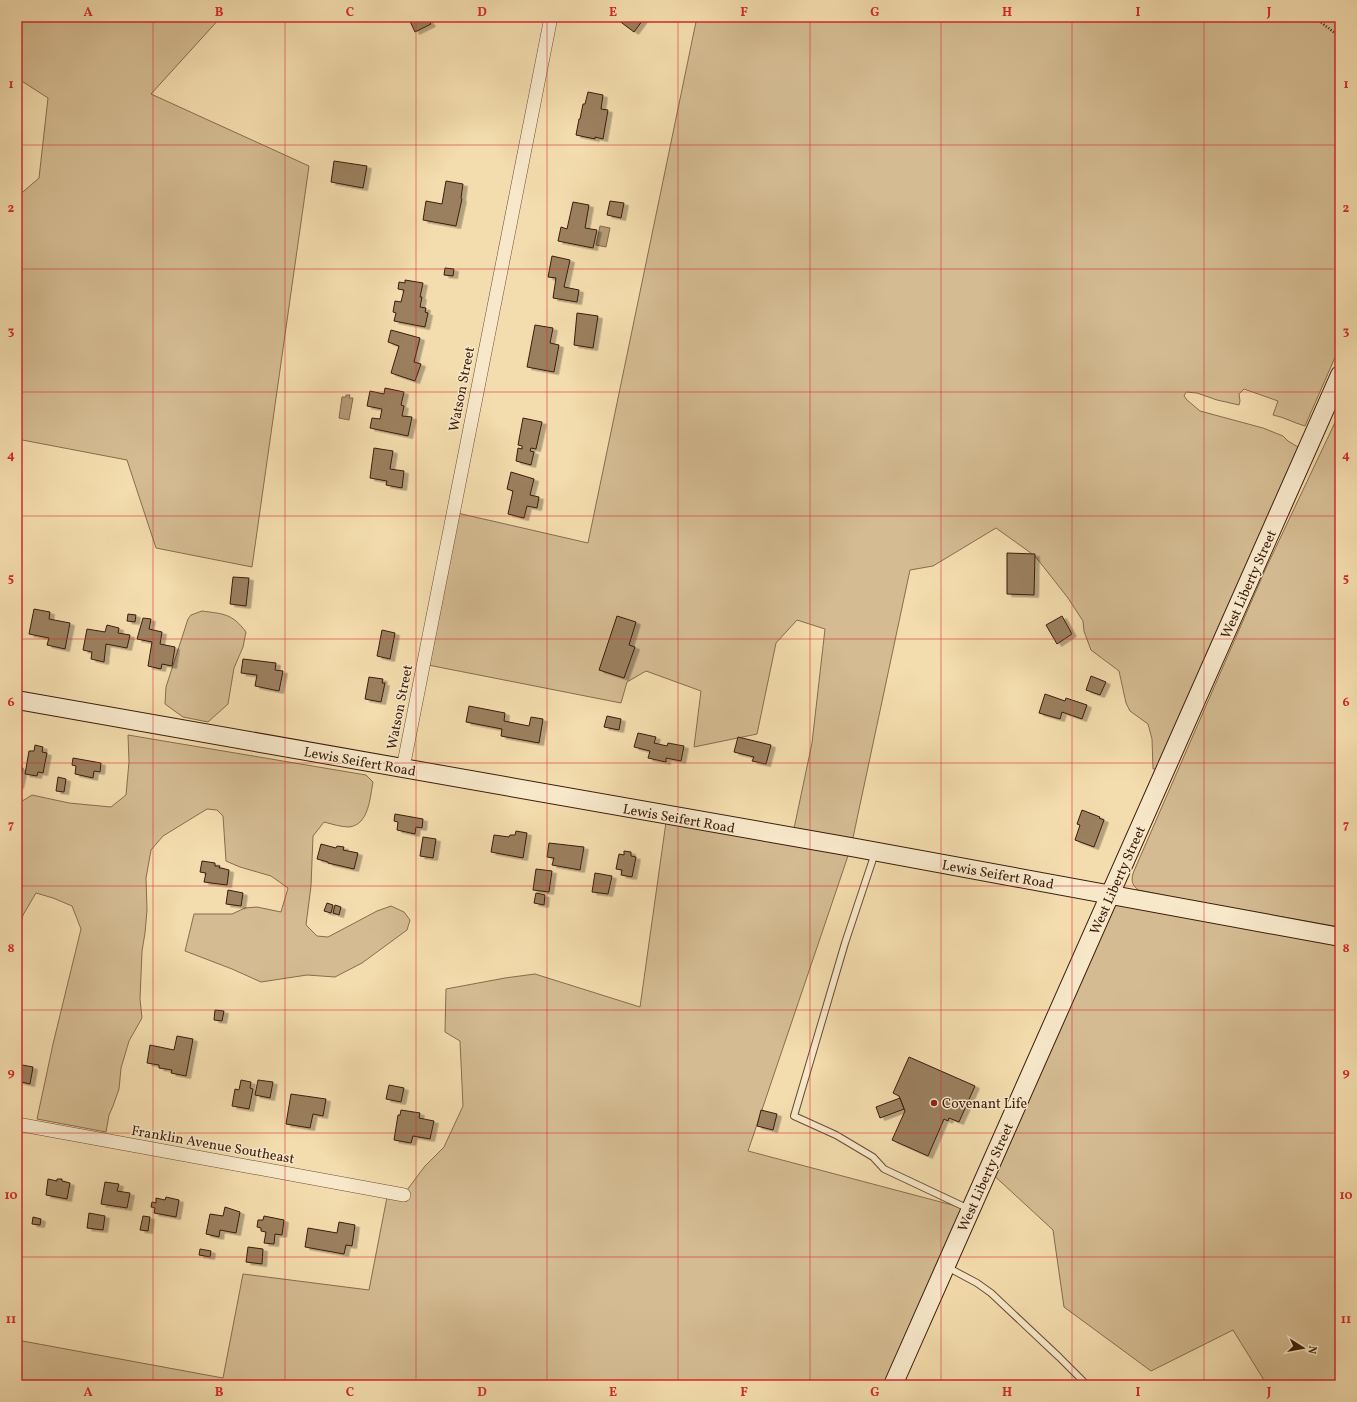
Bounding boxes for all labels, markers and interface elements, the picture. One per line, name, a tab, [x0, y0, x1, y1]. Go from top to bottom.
text: A	[83, 4, 93, 22]
text: B	[215, 4, 224, 22]
text: C	[346, 4, 354, 22]
text: D	[477, 4, 487, 22]
text: E	[609, 4, 617, 22]
text: F	[740, 4, 748, 22]
text: G	[870, 4, 880, 22]
text: H	[1002, 4, 1012, 22]
text: I	[1136, 4, 1141, 22]
text: J	[1266, 4, 1272, 22]
text: 1	[8, 76, 14, 94]
text: 1	[1343, 76, 1349, 94]
text: 2	[8, 200, 15, 218]
text: 2	[1343, 200, 1350, 218]
text: 3	[8, 323, 15, 341]
text: 3	[1343, 323, 1350, 341]
street label: Watson Street	[445, 345, 480, 433]
text: 4	[7, 447, 15, 465]
text: 4	[1342, 447, 1350, 465]
street label: West Liberty Street	[1217, 527, 1282, 642]
text: 5	[8, 570, 14, 588]
text: 5	[1343, 570, 1349, 588]
street label: Watson Street	[383, 663, 418, 751]
text: 6	[7, 694, 15, 712]
text: 6	[1342, 694, 1350, 712]
street label: Lewis Seifert Road	[302, 743, 417, 782]
street label: Lewis Seifert Road	[621, 800, 736, 839]
text: 7	[8, 817, 14, 835]
text: 7	[1343, 817, 1349, 835]
street label: West Liberty Street	[1086, 823, 1151, 938]
street label: Lewis Seifert Road	[940, 856, 1055, 895]
text: 8	[7, 940, 15, 958]
text: 8	[1342, 940, 1350, 958]
text: 9	[7, 1064, 15, 1082]
text: 9	[1342, 1064, 1350, 1082]
place label: Covenant Life	[942, 1095, 1028, 1114]
marker: Covenant Life	[929, 1098, 939, 1108]
street label: West Liberty Street	[954, 1120, 1019, 1235]
street label: Franklin Avenue Southeast	[130, 1122, 296, 1169]
text: 10	[4, 1187, 18, 1205]
text: 10	[1339, 1187, 1353, 1205]
text: 11	[6, 1311, 16, 1329]
text: 11	[1341, 1311, 1351, 1329]
north arrow	[1283, 1328, 1323, 1368]
text: N	[1303, 1344, 1319, 1355]
text: A	[83, 1384, 93, 1402]
text: B	[215, 1384, 224, 1402]
text: C	[346, 1384, 354, 1402]
text: D	[477, 1384, 487, 1402]
text: E	[609, 1384, 617, 1402]
text: F	[740, 1384, 748, 1402]
text: G	[870, 1384, 880, 1402]
text: H	[1002, 1384, 1012, 1402]
text: I	[1136, 1384, 1141, 1402]
text: J	[1266, 1384, 1272, 1402]

